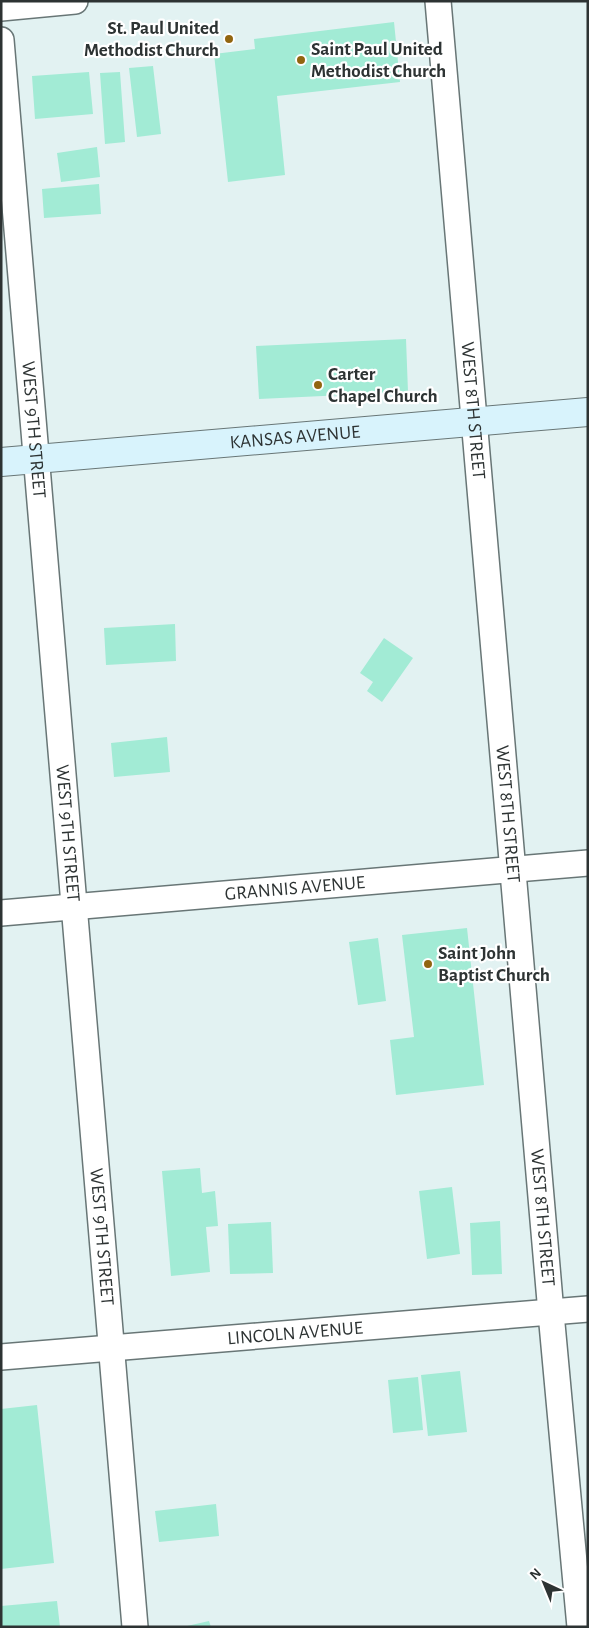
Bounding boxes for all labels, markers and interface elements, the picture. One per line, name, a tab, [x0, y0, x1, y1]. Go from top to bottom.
place label: St. Paul United Methodist Church	[84, 19, 219, 60]
marker: St. Paul United Methodist Church	[223, 33, 235, 45]
place label: Saint Paul United Methodist Church	[311, 40, 446, 81]
marker: Saint Paul United Methodist Church	[295, 54, 307, 66]
street label: WEST 8TH STREET	[458, 341, 489, 480]
street label: WEST 9TH STREET	[19, 360, 49, 499]
place label: Carter Chapel Church	[328, 365, 438, 406]
marker: Carter Chapel Church	[312, 379, 324, 391]
street label: KANSAS AVENUE	[229, 422, 361, 452]
street label: WEST 8TH STREET	[493, 744, 523, 884]
street label: WEST 9TH STREET	[53, 764, 83, 903]
street label: GRANNIS AVENUE	[224, 873, 366, 903]
place label: Saint John Baptist Church	[438, 944, 550, 985]
marker: Saint John Baptist Church	[422, 958, 434, 970]
street label: WEST 8TH STREET	[527, 1148, 558, 1287]
street label: WEST 9TH STREET	[87, 1167, 117, 1306]
street label: LINCOLN AVENUE	[226, 1318, 364, 1348]
north arrow	[519, 1558, 569, 1608]
text: N	[527, 1566, 544, 1583]

